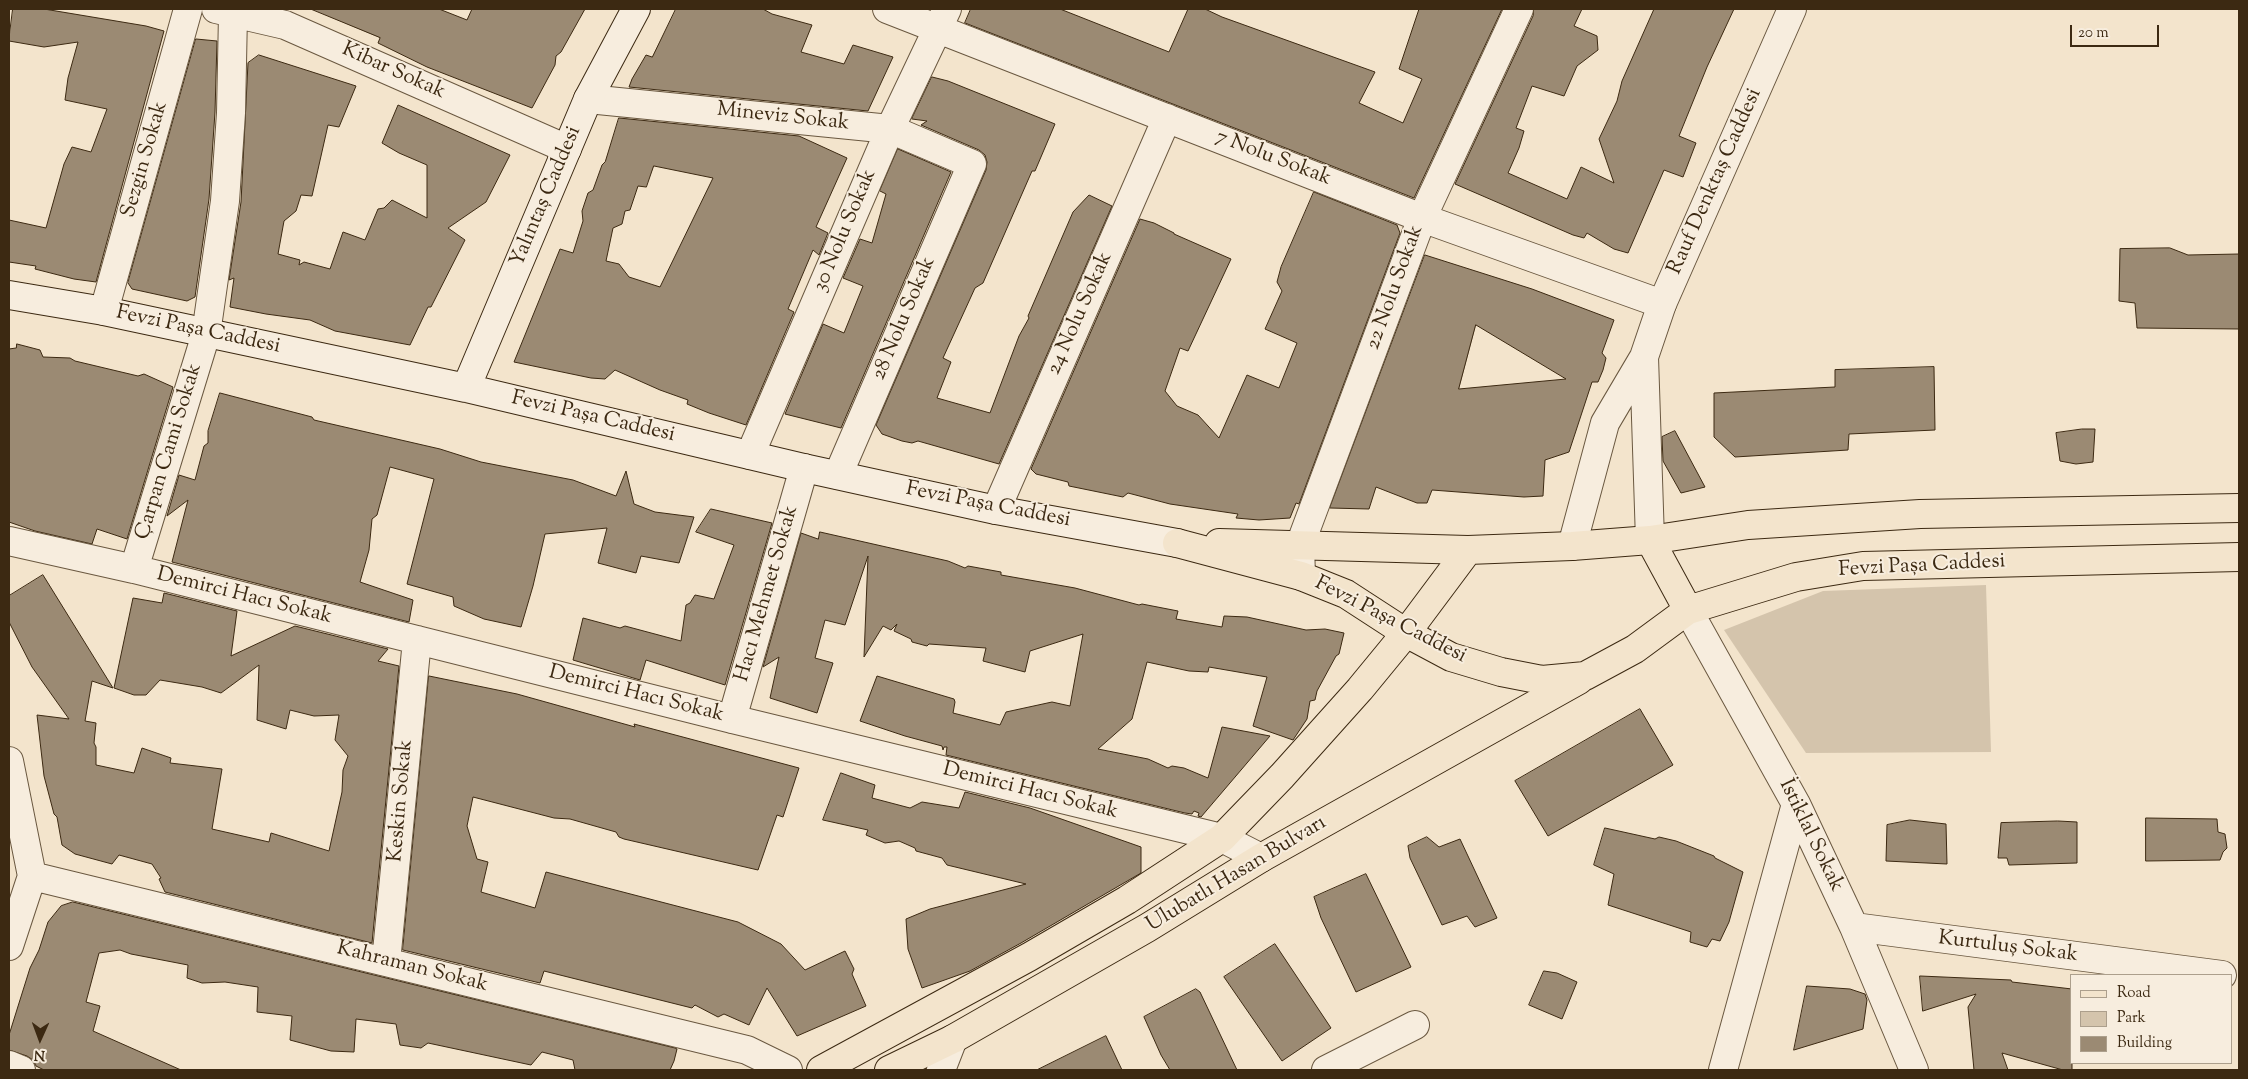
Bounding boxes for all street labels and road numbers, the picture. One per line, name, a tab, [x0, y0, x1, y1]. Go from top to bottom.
street label: Kibar Sokak	[337, 38, 449, 106]
street label: Rauf Denktaş Caddesi	[1664, 85, 1768, 279]
street label: Sezgin Sokak	[117, 99, 175, 221]
street label: Mineviz Sokak	[716, 99, 850, 137]
street label: Yalıntaş Caddesi	[506, 123, 588, 271]
street label: 7 Nolu Sokak	[1212, 125, 1334, 193]
street label: 30 Nolu Sokak	[809, 166, 883, 296]
street label: 22 Nolu Sokak	[1362, 222, 1430, 354]
street label: 24 Nolu Sokak	[1043, 249, 1119, 379]
street label: 28 Nolu Sokak	[868, 254, 942, 384]
street label: Fevzi Paşa Caddesi	[114, 301, 282, 361]
street label: Çarpan Cami Sokak	[131, 361, 209, 543]
street label: Fevzi Paşa Caddesi	[509, 387, 677, 449]
street label: Fevzi Paşa Caddesi	[904, 478, 1072, 534]
street label: Hacı Mehmet Sokak	[731, 503, 805, 685]
street label: Fevzi Paşa Caddesi	[1838, 550, 2006, 584]
street label: Demirci Hacı Sokak	[154, 563, 334, 631]
street label: Fevzi Paşa Caddesi	[1310, 572, 1470, 670]
street label: Demirci Hacı Sokak	[546, 661, 726, 729]
street label: Keskin Sokak	[384, 739, 420, 863]
street label: Demirci Hacı Sokak	[940, 758, 1120, 826]
street label: İstiklal Sokak	[1772, 776, 1848, 896]
street label: Ulubatlı Hasan Bulvarı	[1142, 811, 1332, 939]
street label: Kurtuluş Sokak	[1937, 927, 2079, 969]
street label: Kahraman Sokak	[334, 937, 490, 999]

